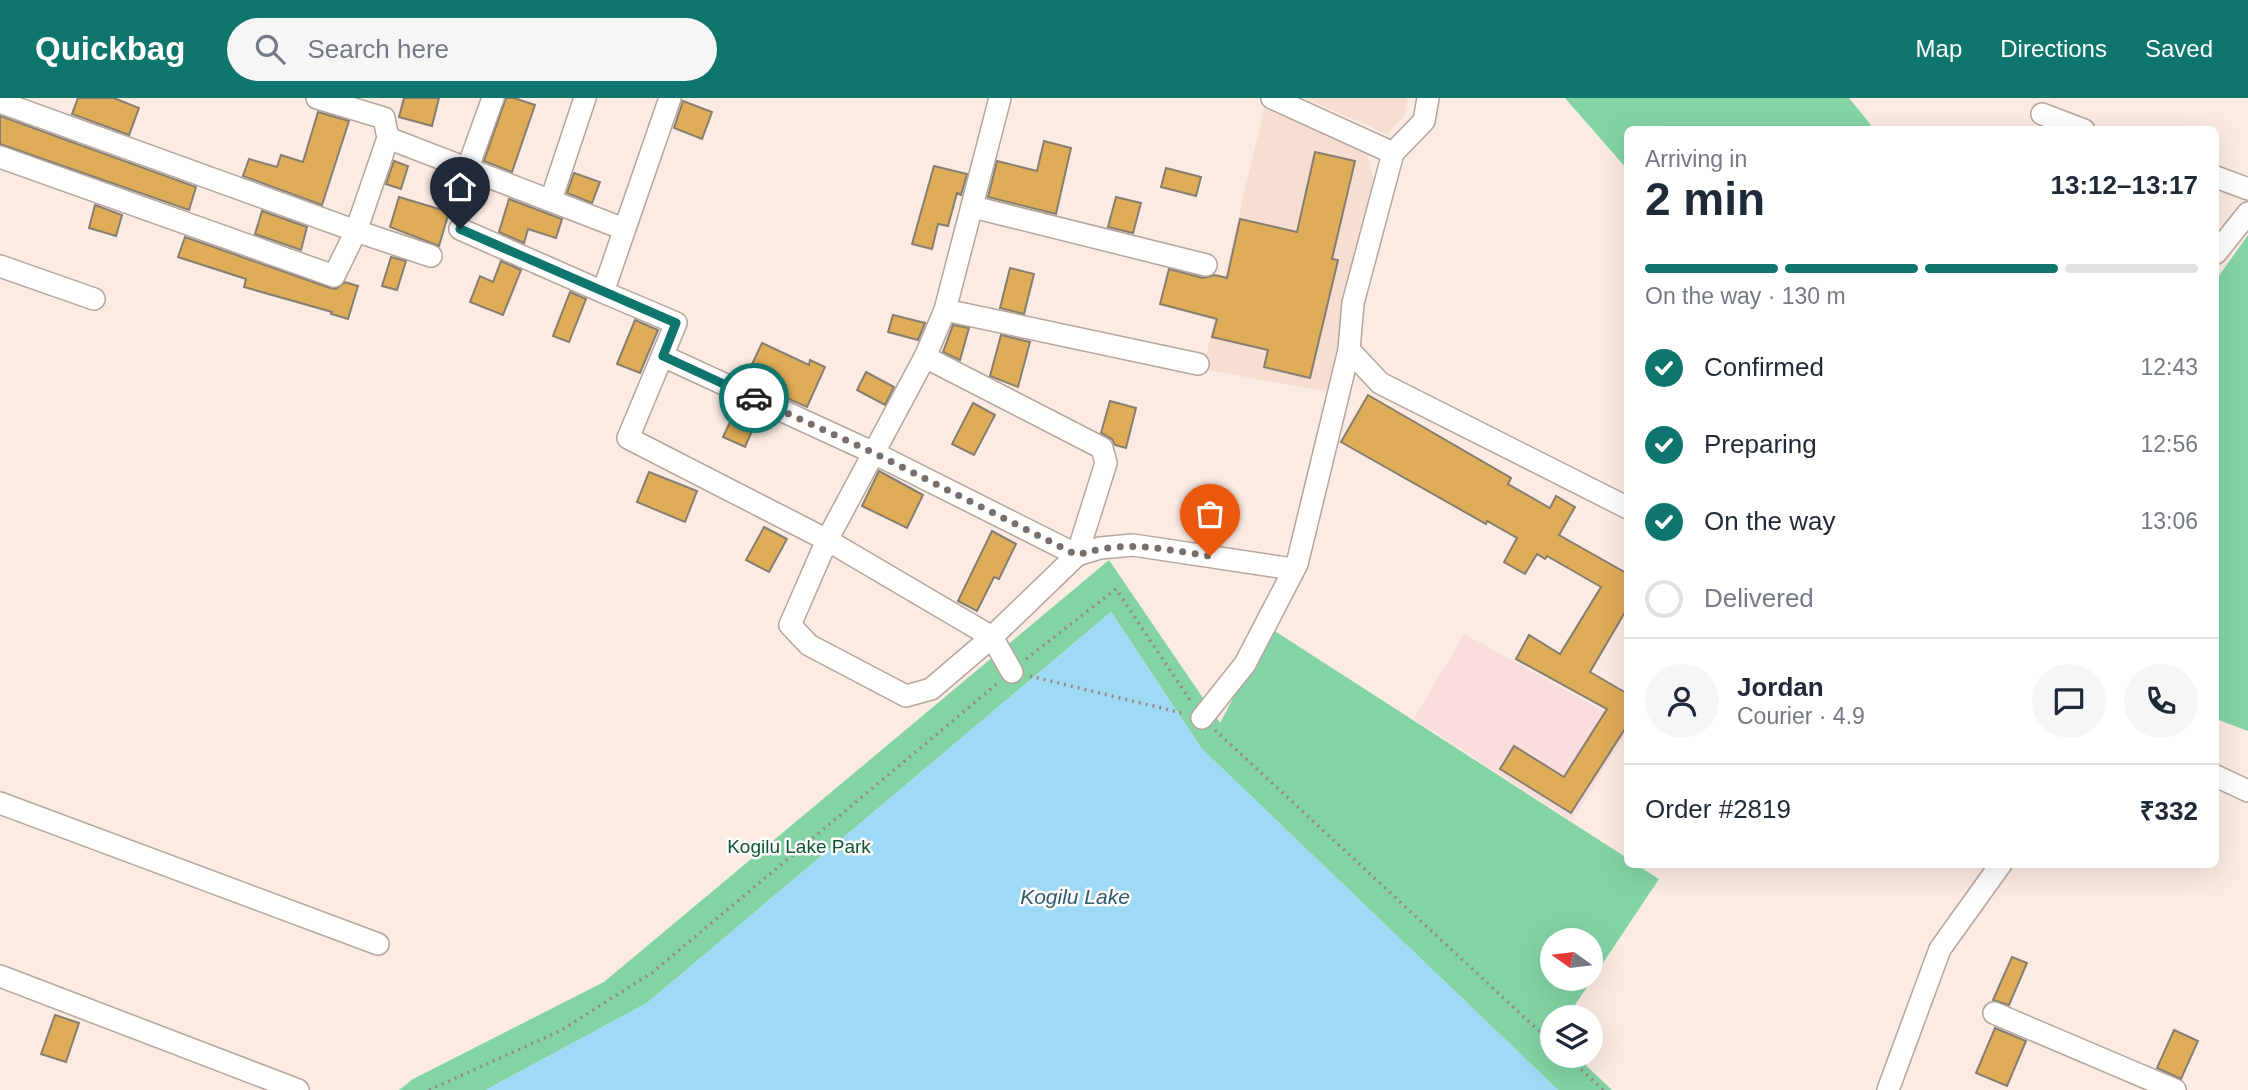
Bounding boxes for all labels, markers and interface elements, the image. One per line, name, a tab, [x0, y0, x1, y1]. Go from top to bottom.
search box	[227, 18, 717, 81]
text: Quickbag	[35, 30, 185, 67]
icon: search	[251, 30, 289, 68]
text: Search here	[307, 34, 449, 64]
text: Map	[1916, 35, 1962, 62]
text: Directions	[2000, 35, 2107, 62]
text: Saved	[2145, 35, 2213, 62]
text: Arriving in	[1645, 146, 1747, 172]
pin	[430, 157, 490, 229]
icon: home	[441, 168, 479, 206]
text: 13:12–13:17	[2051, 170, 2198, 200]
text: 2 min	[1645, 173, 1765, 225]
text: On the way · 130 m	[1645, 283, 1846, 309]
icon: check	[1645, 349, 1683, 387]
text: Confirmed	[1704, 352, 1824, 382]
text: 12:43	[2140, 354, 2198, 380]
courier	[719, 363, 789, 433]
icon: car	[735, 379, 773, 417]
icon: check	[1645, 426, 1683, 464]
text: Preparing	[1704, 429, 1817, 459]
text: 12:56	[2140, 431, 2198, 457]
pin	[1180, 484, 1240, 556]
icon: bag	[1191, 495, 1229, 533]
icon: check	[1645, 503, 1683, 541]
text: On the way	[1704, 506, 1836, 536]
text: 13:06	[2140, 508, 2198, 534]
text: Delivered	[1704, 583, 1814, 613]
button: person	[1645, 664, 1719, 738]
button: chat	[2032, 664, 2106, 738]
button: phone	[2124, 664, 2198, 738]
text: Jordan	[1737, 672, 1824, 702]
text: Courier · 4.9	[1737, 703, 1865, 729]
text: Order #2819	[1645, 794, 1791, 824]
text: ₹332	[2140, 796, 2198, 826]
park label: Kogilu Lake Park	[727, 836, 871, 857]
water label: Kogilu Lake	[1020, 885, 1130, 908]
north arrow	[1540, 928, 1603, 990]
map controls	[1540, 928, 1603, 1068]
button: layers	[1540, 1005, 1603, 1068]

